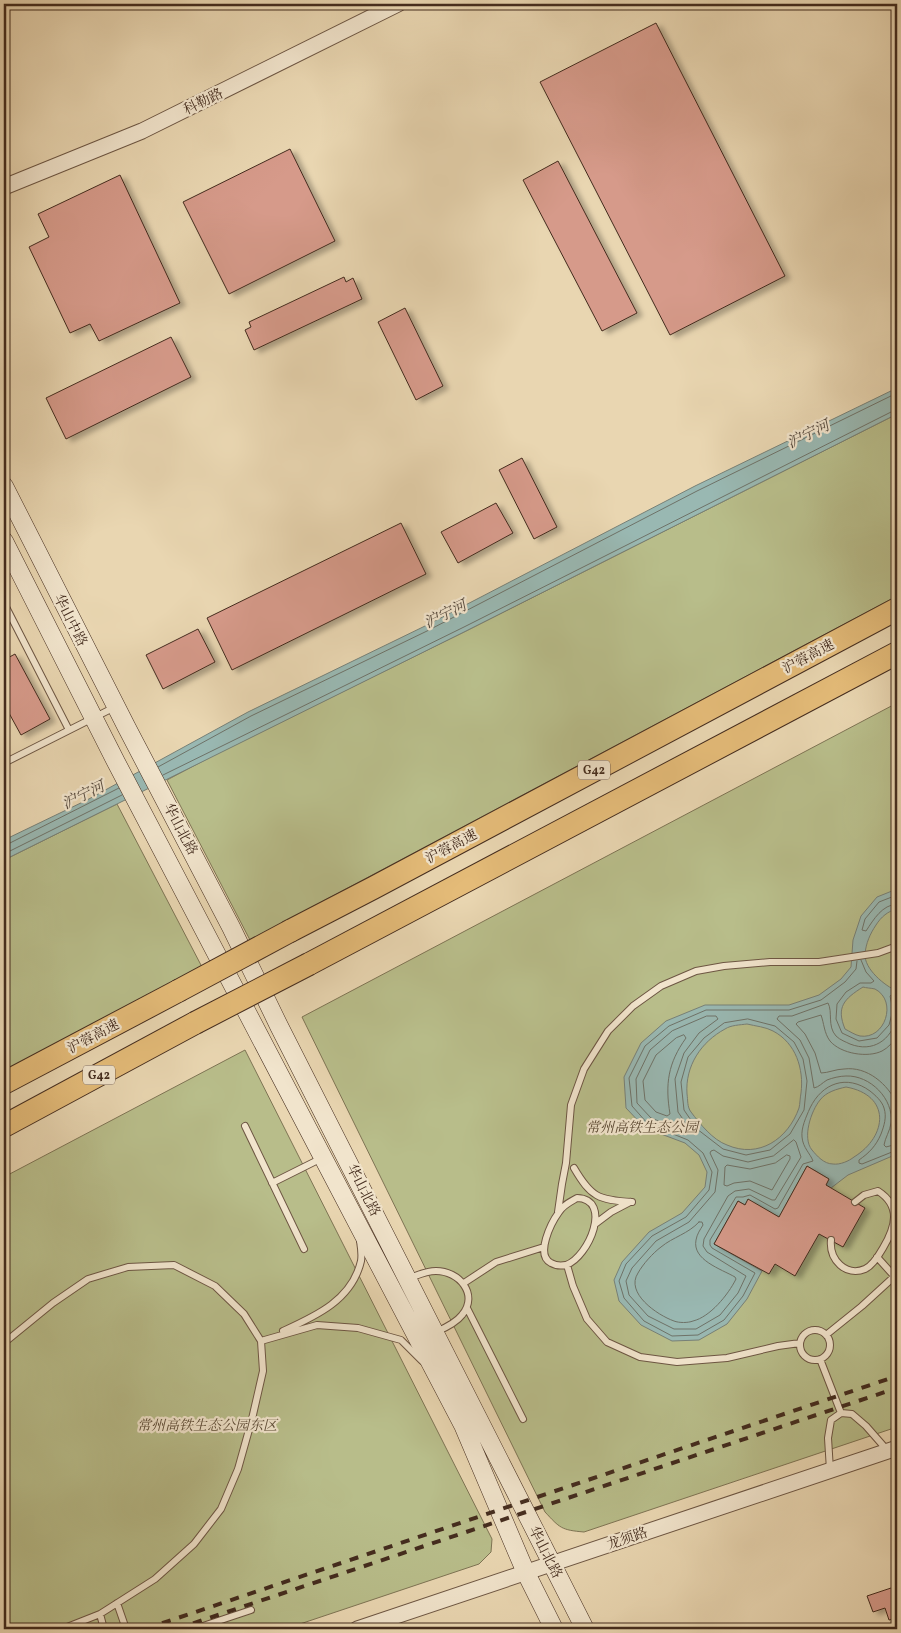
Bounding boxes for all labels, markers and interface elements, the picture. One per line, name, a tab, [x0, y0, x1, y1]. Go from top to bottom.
street label: 科勒路	[181, 85, 227, 120]
water label: 沪宁河	[784, 415, 836, 455]
street label: 华山中路	[48, 591, 91, 650]
water label: 沪宁河	[421, 595, 473, 635]
street label: 沪蓉高速	[780, 636, 838, 679]
road number: G42	[578, 760, 610, 780]
water label: 沪宁河	[59, 776, 111, 816]
street label: 华山北路	[158, 801, 201, 859]
street label: 沪蓉高速	[423, 826, 481, 869]
street label: 沪蓉高速	[65, 1016, 123, 1059]
road number: G42	[83, 1066, 115, 1084]
park label: 常州高铁生态公园	[586, 1119, 700, 1138]
street label: 华山北路	[341, 1161, 384, 1220]
park label: 常州高铁生态公园东区	[137, 1417, 279, 1436]
street label: 华山北路	[523, 1523, 566, 1582]
street label: 龙须路	[605, 1524, 650, 1555]

